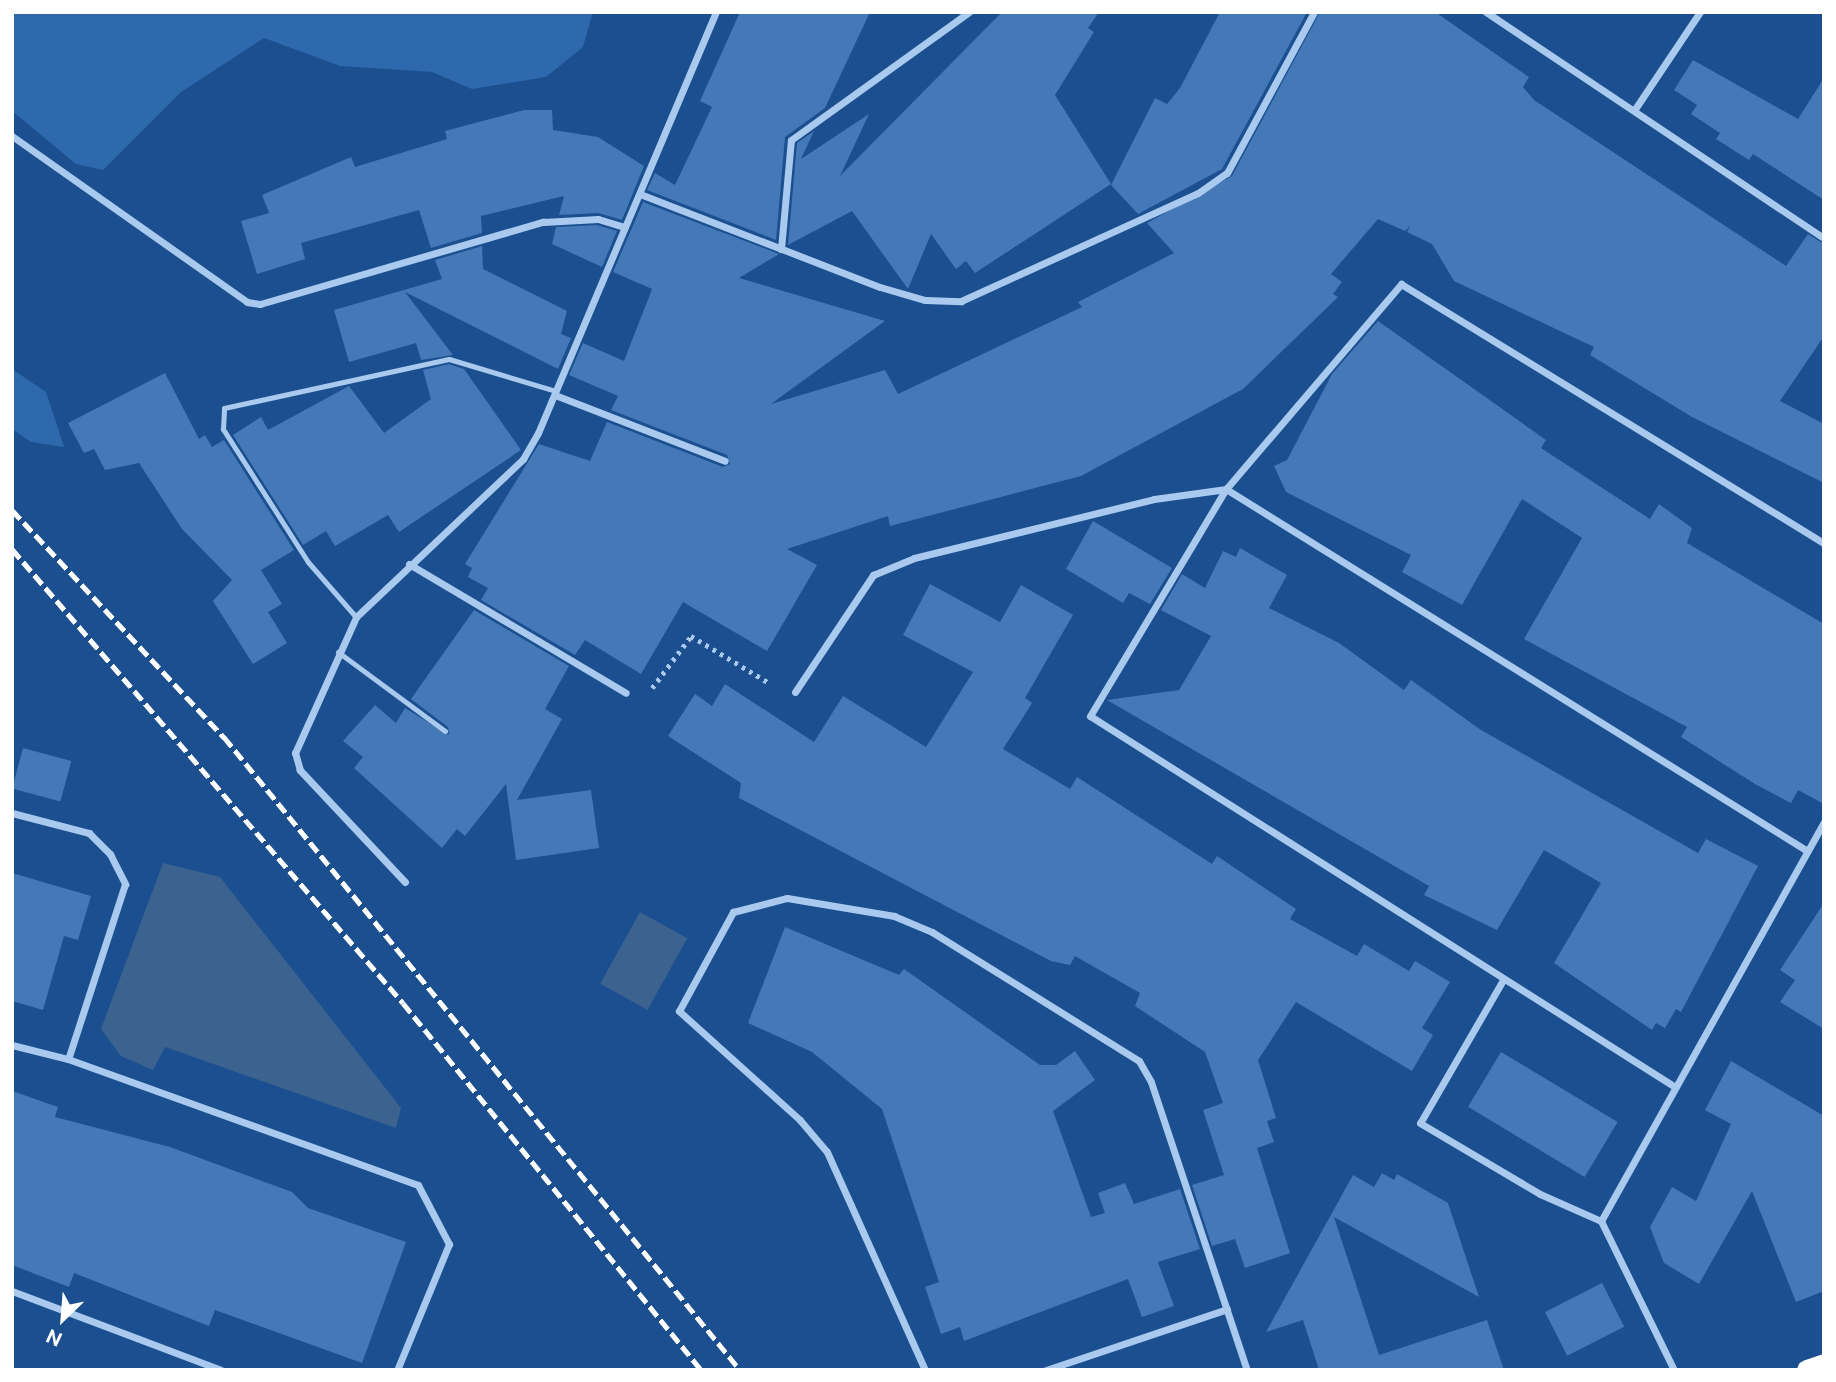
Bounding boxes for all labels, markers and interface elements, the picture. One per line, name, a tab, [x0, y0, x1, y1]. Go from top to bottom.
north arrow	[28, 1284, 98, 1354]
text: N	[43, 1325, 66, 1351]

